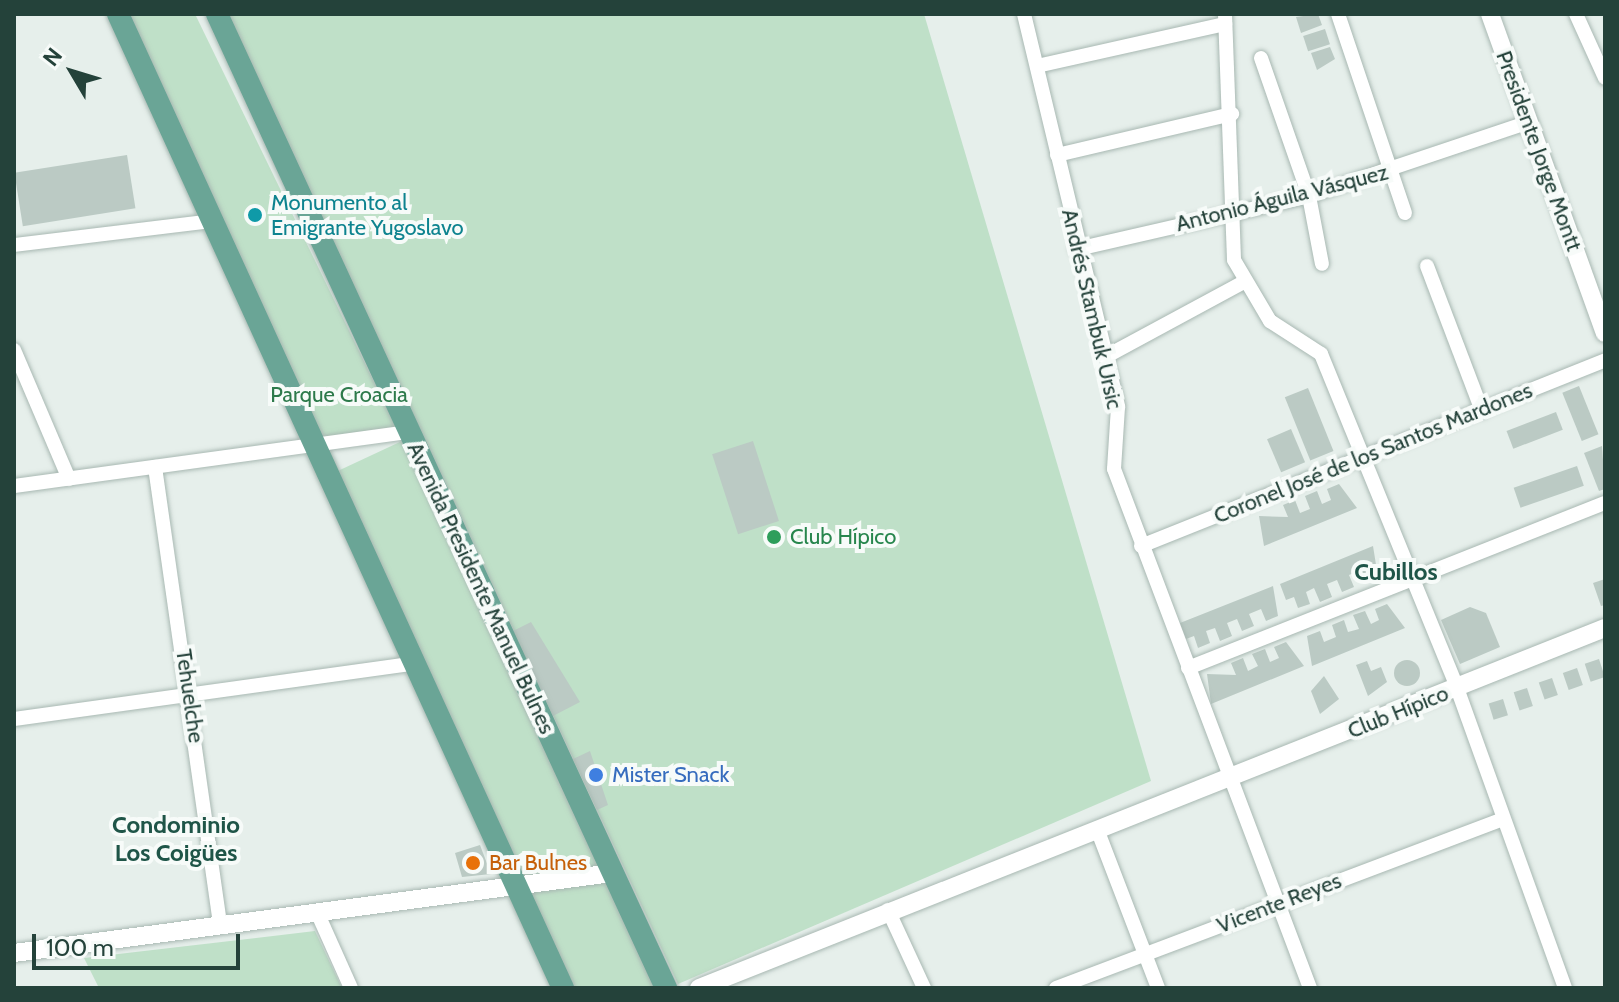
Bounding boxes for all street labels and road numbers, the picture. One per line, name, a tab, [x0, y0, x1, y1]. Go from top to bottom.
street label: Presidente Jorge Montt	[1490, 47, 1588, 255]
street label: Antonio Águila Vásquez	[1173, 159, 1391, 237]
street label: Andrés Stambuk Ursic	[1056, 206, 1128, 412]
street label: Coronel José de los Santos Mardones	[1210, 377, 1536, 529]
street label: Avenida Presidente Manuel Bulnes	[402, 438, 560, 738]
street label: Tehuelche	[170, 648, 210, 744]
street label: Club Hípico	[1344, 680, 1452, 744]
street label: Vicente Reyes	[1213, 867, 1345, 939]

